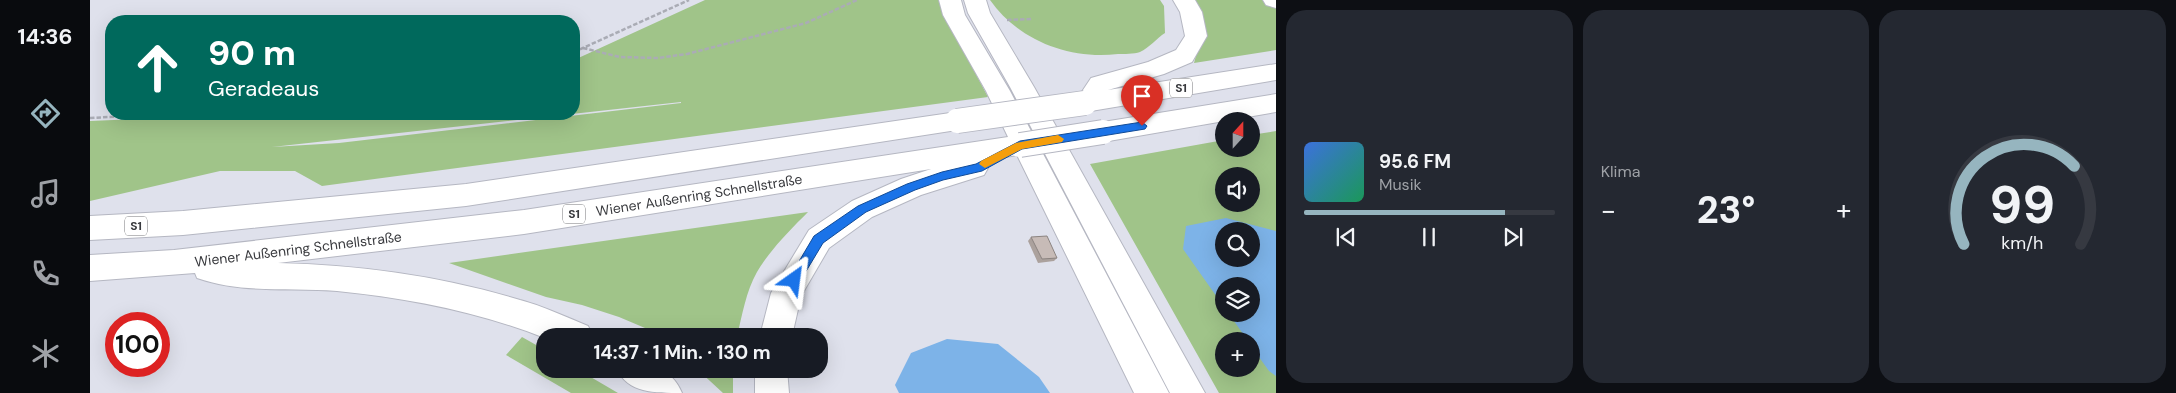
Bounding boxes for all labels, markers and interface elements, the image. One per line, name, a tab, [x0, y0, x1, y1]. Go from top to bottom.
text: 14:36	[17, 22, 73, 51]
text: 90 m	[208, 30, 296, 76]
icon: ahead	[125, 35, 190, 100]
text: Geradeaus	[208, 74, 319, 103]
pin	[1121, 75, 1163, 126]
road number: S1	[1170, 78, 1192, 98]
icon: arrive	[1128, 82, 1156, 110]
icon: directions	[28, 96, 63, 131]
north arrow	[1215, 112, 1260, 158]
map controls	[1215, 112, 1260, 377]
text: 95.6 FM	[1379, 149, 1451, 174]
text: Klima	[1601, 161, 1640, 182]
button: sound	[1215, 167, 1260, 212]
street label: Wiener Außenring Schnellstraße	[595, 170, 803, 220]
text: 99	[1990, 171, 2056, 239]
text: Musik	[1379, 174, 1422, 195]
icon: music	[28, 176, 63, 211]
text: 23°	[1697, 185, 1755, 235]
text: −	[1601, 192, 1616, 229]
text: +	[1836, 192, 1851, 229]
road number: S1	[563, 204, 585, 223]
road number: S1	[125, 217, 147, 236]
button: search	[1215, 222, 1260, 267]
icon: previous	[1332, 223, 1360, 251]
icon: pause	[1415, 223, 1443, 251]
icon: next	[1499, 223, 1527, 251]
street label: Wiener Außenring Schnellstraße	[193, 227, 403, 271]
text: km/h	[2002, 231, 2044, 255]
position arrow	[767, 253, 819, 305]
icon: phone	[28, 256, 63, 291]
button: layers	[1215, 277, 1260, 322]
speed limit sign: 100	[105, 312, 170, 377]
button: +	[1215, 332, 1260, 377]
icon: climate	[28, 336, 63, 371]
text: 14:37 · 1 Min. · 130 m	[593, 340, 771, 365]

